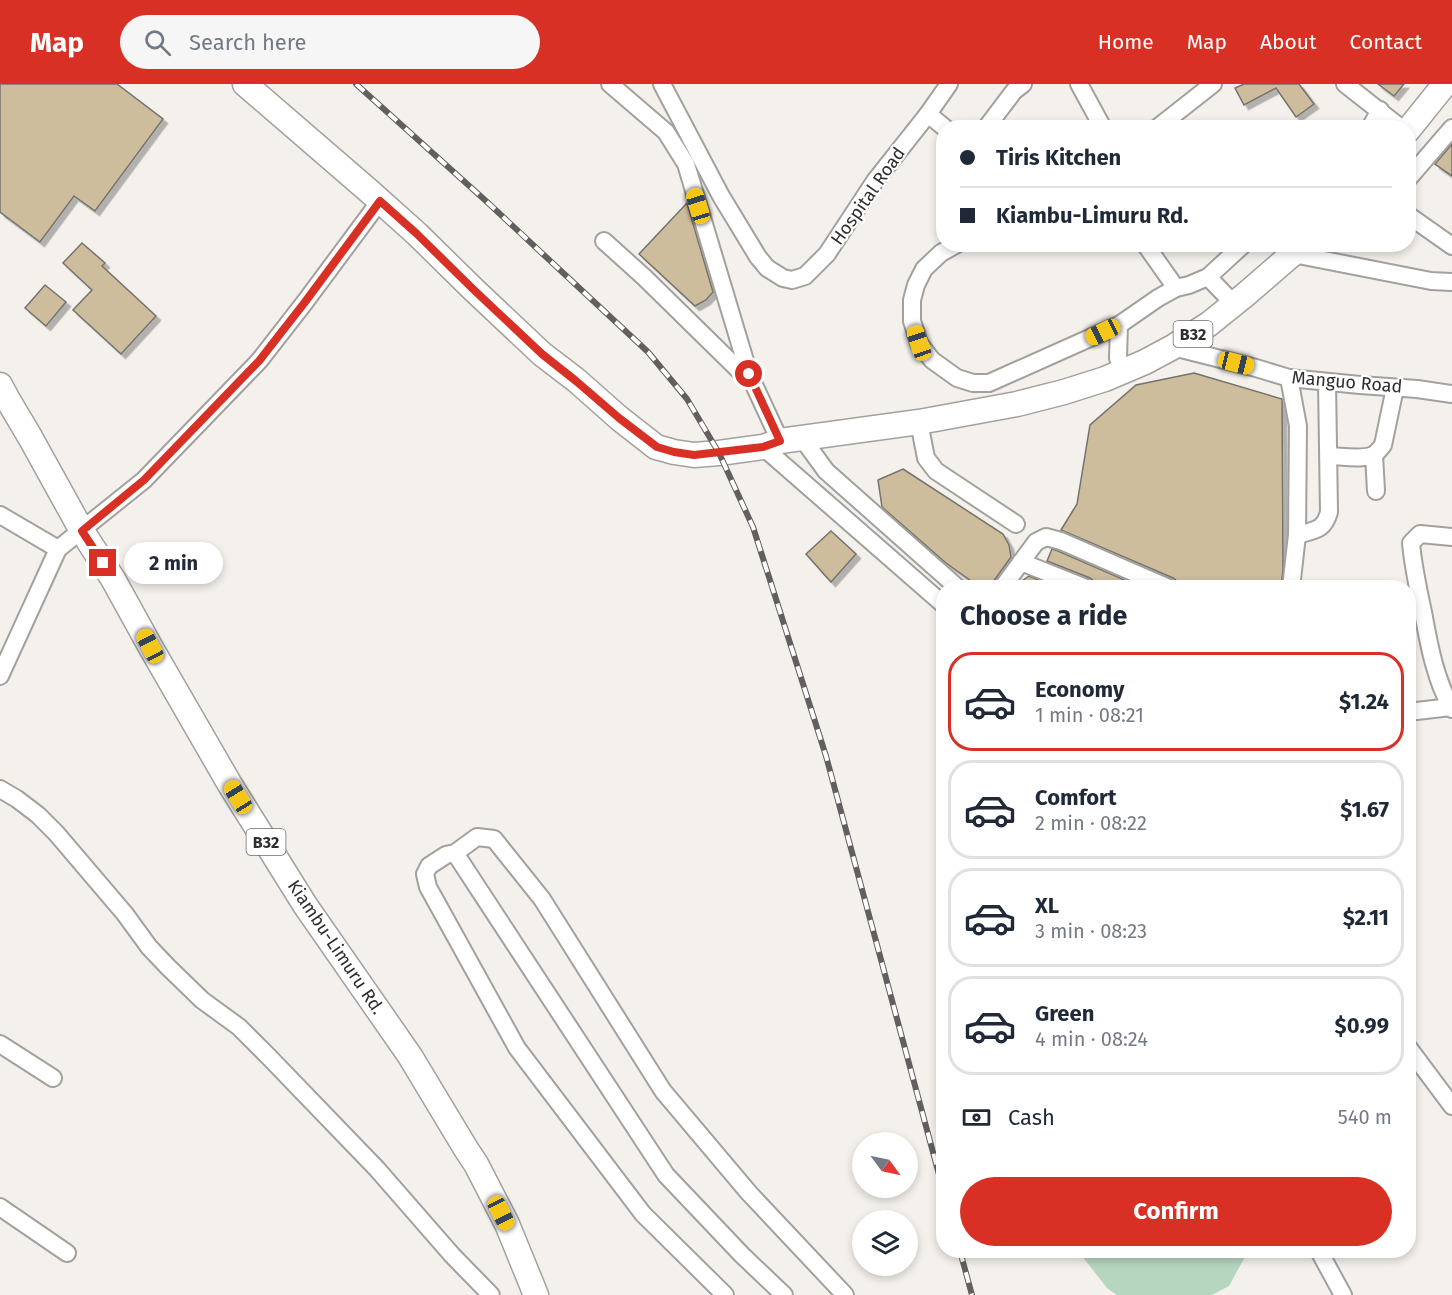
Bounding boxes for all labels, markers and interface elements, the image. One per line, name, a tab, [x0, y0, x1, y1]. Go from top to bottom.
search box	[120, 15, 540, 69]
text: Map	[30, 26, 84, 59]
icon: search	[141, 26, 174, 59]
text: Search here	[189, 29, 307, 56]
text: Home	[1098, 29, 1154, 55]
text: Map	[1187, 29, 1227, 55]
text: About	[1260, 29, 1317, 55]
text: Contact	[1350, 29, 1422, 55]
street label: Hospital Road	[826, 143, 910, 249]
text: Tiris Kitchen	[996, 144, 1121, 171]
car	[684, 186, 712, 226]
text: Kiambu-Limuru Rd.	[996, 202, 1188, 229]
car	[1083, 316, 1123, 348]
road number: B32	[1174, 321, 1212, 347]
car	[905, 323, 933, 363]
car	[1216, 350, 1256, 376]
route start	[735, 360, 762, 387]
street label: Manguo Road	[1291, 366, 1403, 398]
callout: 2 min	[124, 542, 223, 584]
route end	[89, 549, 116, 576]
text: 2 min	[149, 551, 198, 575]
text: Choose a ride	[960, 600, 1127, 632]
car	[134, 626, 166, 666]
icon: car	[963, 675, 1017, 729]
text: Economy	[1035, 676, 1124, 703]
text: $1.24	[1339, 688, 1389, 715]
text: 1 min · 08:21	[1035, 703, 1144, 727]
car	[221, 777, 255, 817]
icon: car	[963, 783, 1017, 837]
text: Comfort	[1035, 784, 1116, 811]
text: $1.67	[1340, 796, 1389, 823]
text: 2 min · 08:22	[1035, 811, 1147, 835]
road number: B32	[246, 829, 286, 855]
street label: Kiambu-Limuru Rd.	[283, 876, 389, 1018]
icon: car	[963, 891, 1017, 945]
text: XL	[1035, 892, 1059, 919]
text: $2.11	[1343, 904, 1389, 931]
text: 3 min · 08:23	[1035, 919, 1147, 943]
icon: car	[963, 999, 1017, 1053]
text: Green	[1035, 1000, 1094, 1027]
text: $0.99	[1335, 1012, 1389, 1039]
text: 4 min · 08:24	[1035, 1027, 1148, 1051]
icon: cash	[960, 1101, 993, 1134]
text: Cash	[1008, 1104, 1055, 1131]
text: 540 m	[1338, 1105, 1392, 1129]
north arrow	[852, 1132, 918, 1198]
map controls	[852, 1132, 918, 1276]
button: Confirm	[960, 1177, 1392, 1246]
car	[485, 1193, 517, 1233]
button: layers	[852, 1210, 918, 1276]

